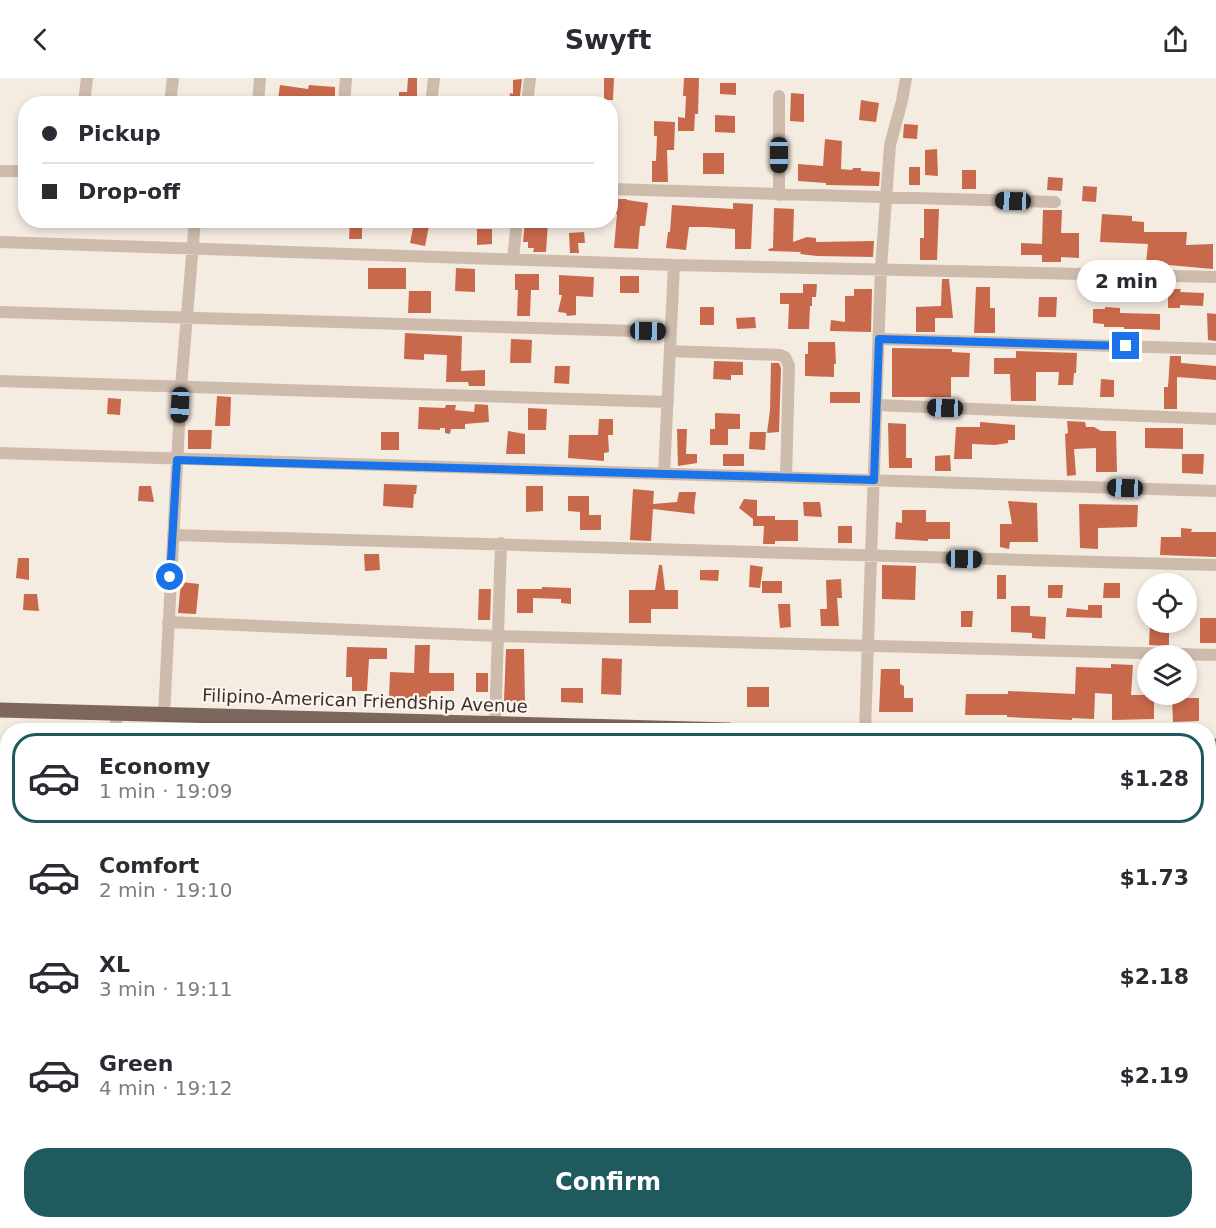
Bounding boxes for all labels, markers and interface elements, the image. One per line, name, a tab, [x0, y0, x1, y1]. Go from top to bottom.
icon: back	[24, 23, 57, 56]
icon: share	[1159, 23, 1192, 56]
text: Swyft	[565, 24, 651, 55]
text: Pickup	[78, 121, 161, 146]
car	[770, 137, 788, 173]
text: Drop-off	[78, 179, 180, 204]
car	[995, 191, 1031, 211]
callout: 2 min	[1076, 259, 1176, 301]
text: 2 min	[1095, 269, 1158, 293]
car	[630, 322, 666, 340]
route end	[1112, 332, 1139, 359]
car	[170, 387, 190, 423]
car	[927, 398, 963, 418]
car	[1107, 478, 1143, 498]
car	[946, 550, 982, 568]
route start	[156, 563, 183, 590]
map controls	[1137, 573, 1197, 705]
button: locate	[1137, 573, 1197, 633]
button: layers	[1137, 645, 1197, 705]
street label: Filipino-American Friendship Avenue	[202, 684, 528, 717]
icon: car	[27, 751, 81, 805]
text: Economy	[99, 754, 210, 779]
text: $1.28	[1119, 766, 1189, 791]
text: 1 min · 19:09	[99, 779, 233, 803]
icon: car	[27, 850, 81, 904]
text: Comfort	[99, 853, 199, 878]
text: $1.73	[1119, 865, 1189, 890]
text: 2 min · 19:10	[99, 878, 233, 902]
icon: car	[27, 949, 81, 1003]
text: XL	[99, 952, 130, 977]
text: $2.18	[1119, 964, 1189, 989]
text: 3 min · 19:11	[99, 977, 233, 1001]
icon: car	[27, 1048, 81, 1102]
text: Green	[99, 1051, 173, 1076]
text: $2.19	[1119, 1063, 1189, 1088]
text: 4 min · 19:12	[99, 1076, 233, 1100]
button: Confirm	[24, 1148, 1192, 1217]

